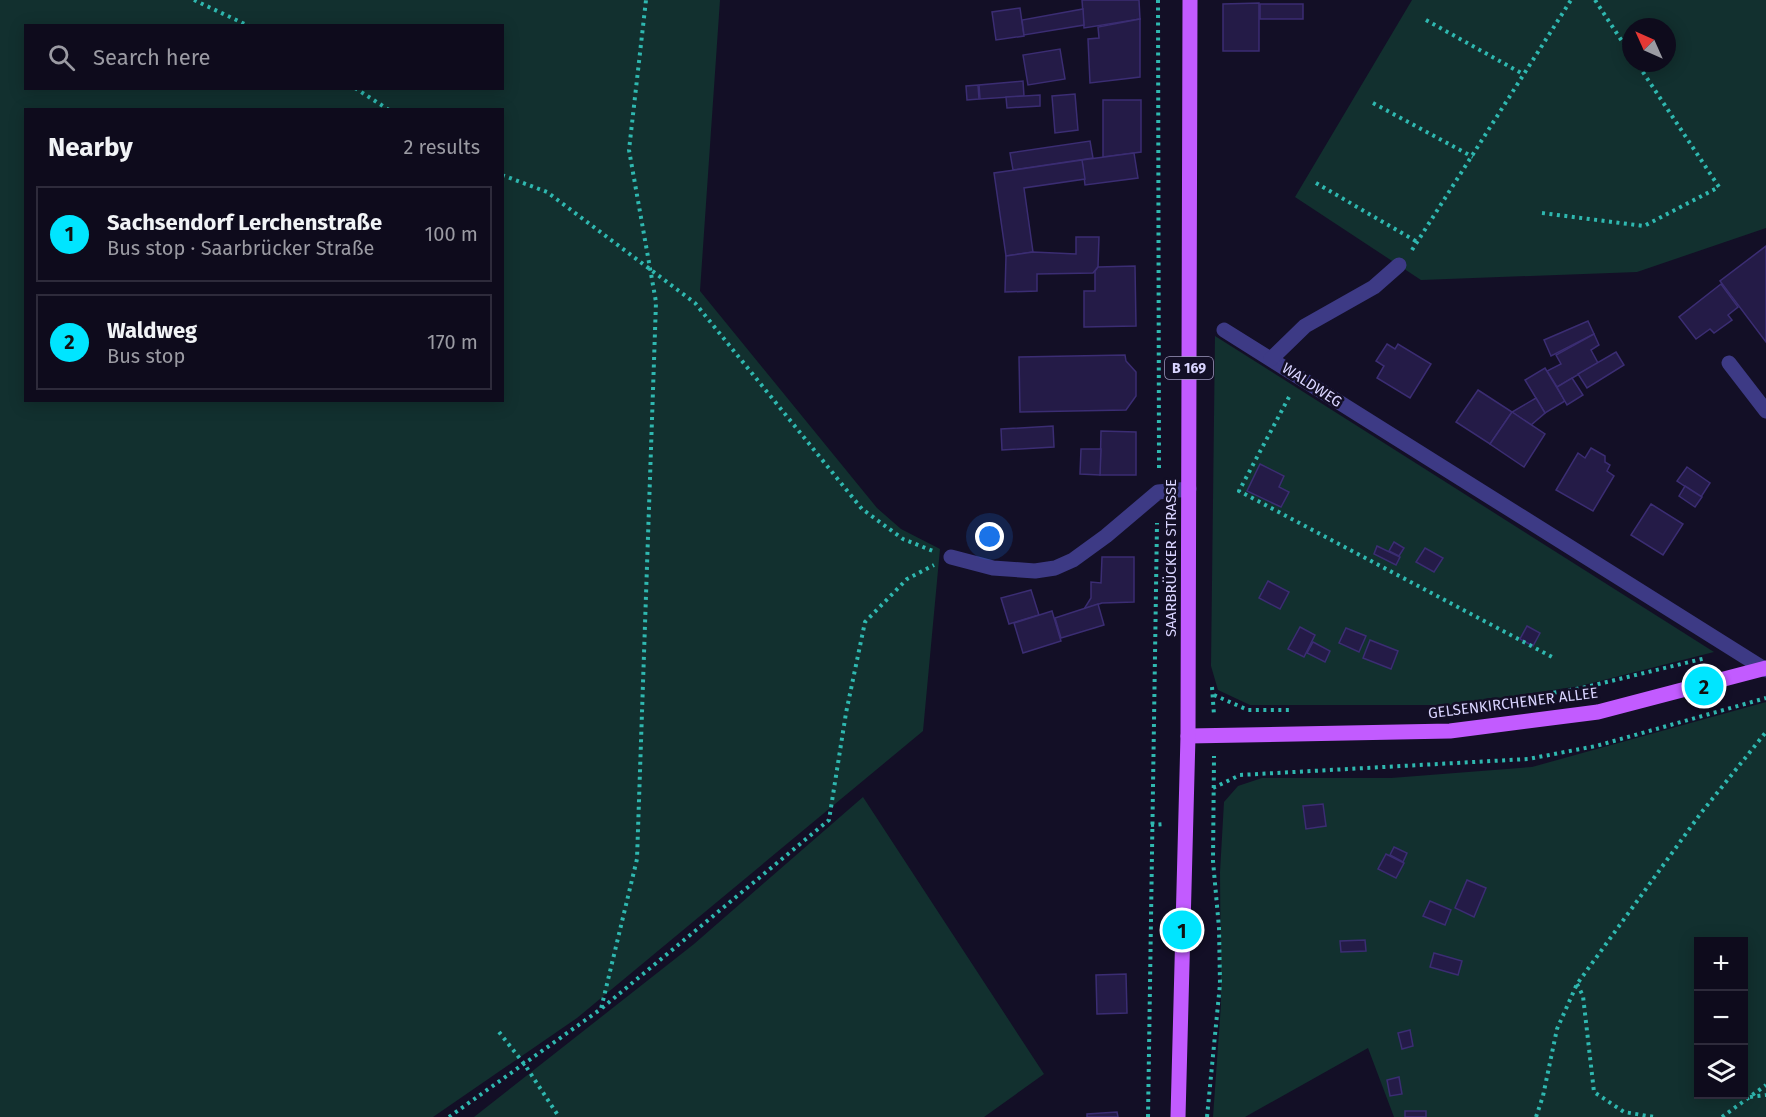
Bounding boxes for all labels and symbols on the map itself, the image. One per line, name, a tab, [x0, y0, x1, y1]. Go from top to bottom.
north arrow	[1622, 18, 1676, 72]
road number: B 169	[1165, 357, 1213, 379]
street label: WALDWEG	[1279, 359, 1345, 411]
street label: SAARBRÜCKER STRASSE	[1162, 479, 1180, 637]
your location	[975, 522, 1004, 551]
pin: 2	[1684, 664, 1724, 708]
street label: GELSENKIRCHENER ALLEE	[1427, 684, 1599, 722]
pin: 1	[1162, 908, 1202, 952]

